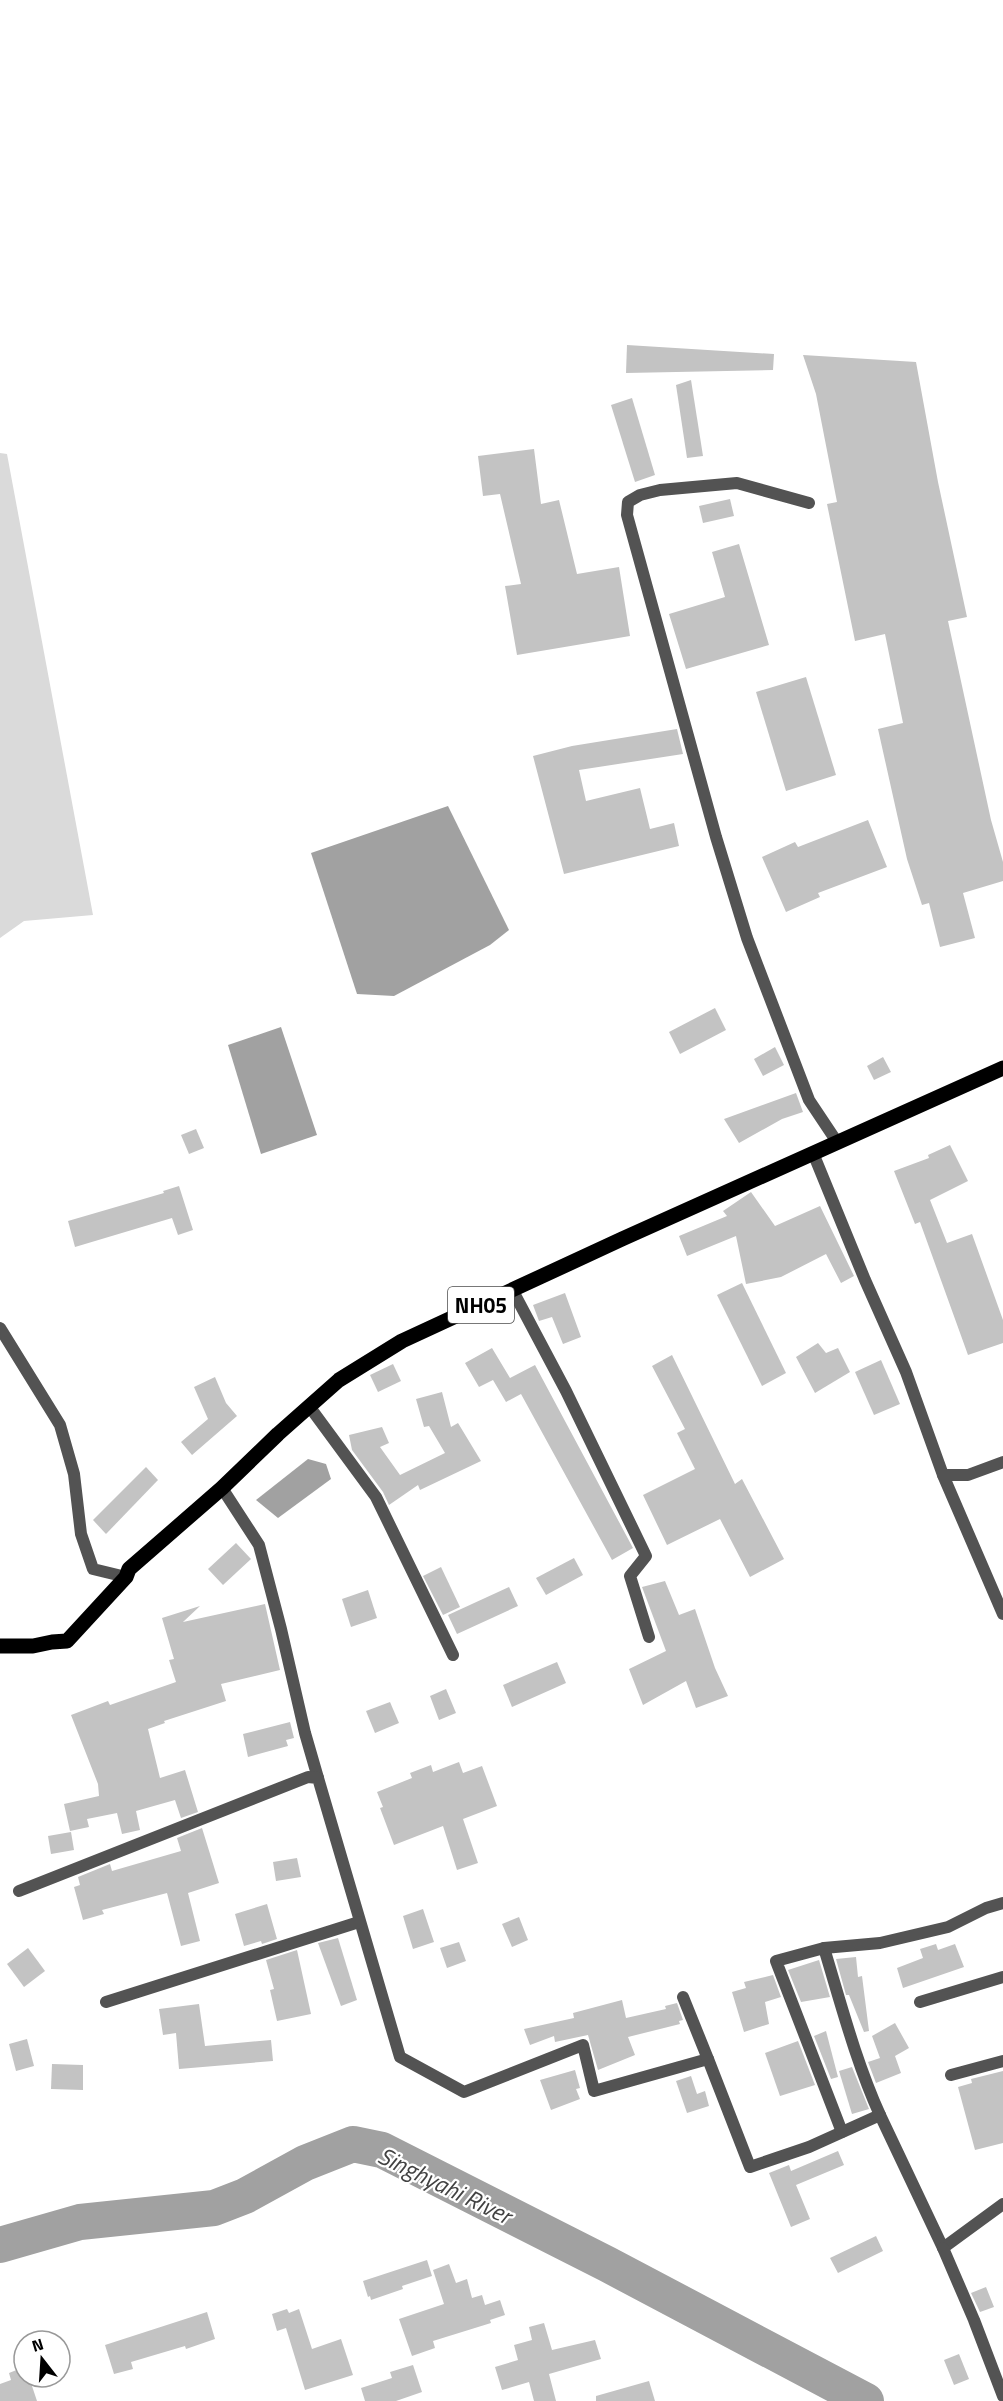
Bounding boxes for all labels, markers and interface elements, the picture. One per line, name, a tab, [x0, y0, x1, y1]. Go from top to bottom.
road number: NH05	[448, 1287, 514, 1323]
water label: Singhyahi River	[372, 2137, 521, 2234]
north arrow	[12, 2329, 72, 2389]
text: N	[29, 2332, 46, 2358]

